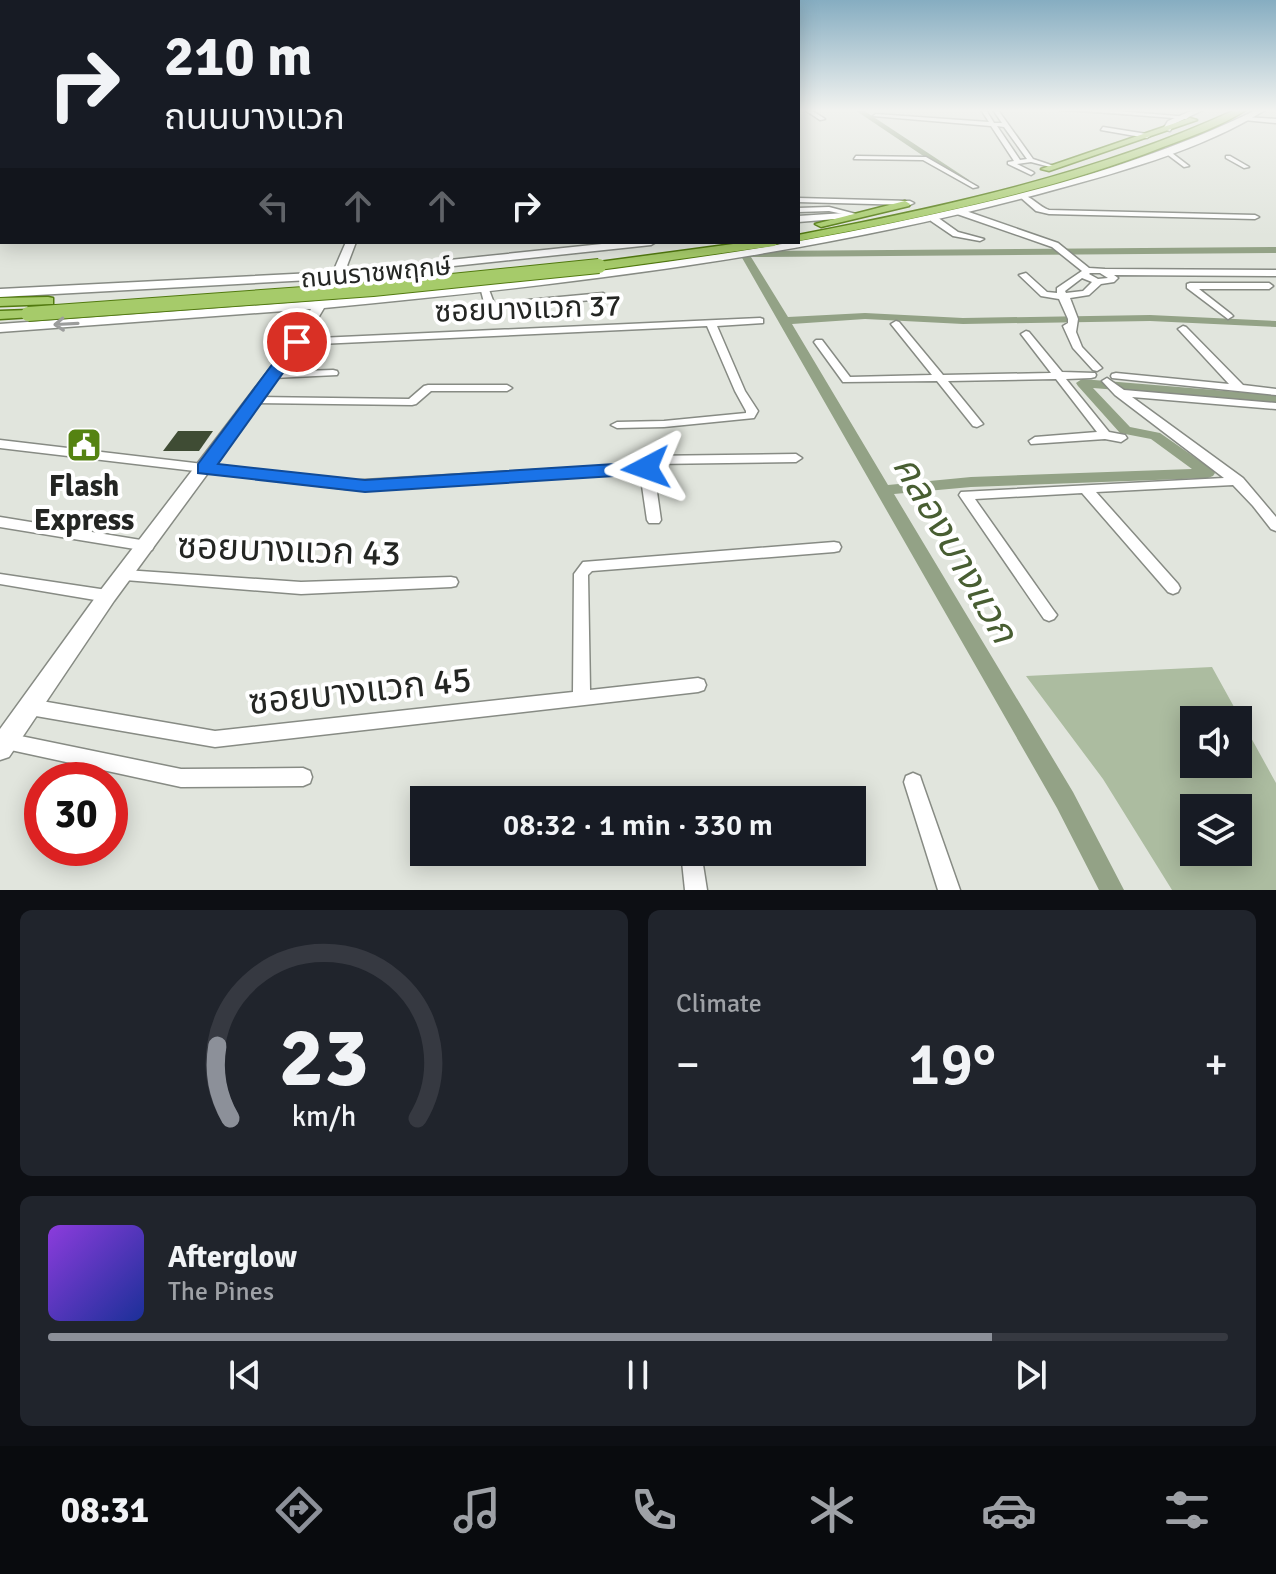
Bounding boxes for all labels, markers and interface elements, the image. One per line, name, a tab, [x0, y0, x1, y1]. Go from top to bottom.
text: 210 m	[164, 22, 312, 91]
icon: right	[32, 32, 136, 136]
text: ถนนบางแวก	[164, 95, 345, 140]
icon: left	[252, 184, 296, 228]
icon: ahead	[336, 184, 380, 228]
icon: ahead	[420, 184, 464, 228]
icon: right	[504, 184, 548, 228]
street label: ถนนราชพฤกษ์	[299, 250, 453, 296]
street label: ซอยบางแวก 37	[434, 287, 622, 331]
pin	[263, 308, 331, 376]
one-way arrow	[53, 317, 80, 332]
icon: arrive	[275, 320, 319, 364]
public building icon: Flash Express	[65, 426, 103, 464]
position arrow	[604, 426, 688, 510]
water label: คลองบางแวก	[882, 447, 1028, 652]
place label: Flash Express	[34, 468, 134, 539]
street label: ซอยบางแวก 43	[176, 524, 402, 576]
street label: ซอยบางแวก 45	[246, 657, 474, 725]
map controls	[1180, 706, 1252, 866]
button: sound	[1180, 706, 1252, 778]
speed limit sign: 30	[24, 762, 128, 866]
button: layers	[1180, 794, 1252, 866]
text: 08:32 · 1 min · 330 m	[503, 807, 773, 844]
text: Climate	[676, 988, 762, 1020]
text: 23	[279, 1007, 369, 1109]
text: 19°	[908, 1028, 996, 1102]
text: −	[676, 1038, 700, 1092]
text: +	[1204, 1038, 1228, 1092]
text: km/h	[292, 1099, 356, 1134]
text: Afterglow	[168, 1239, 297, 1276]
text: The Pines	[168, 1276, 274, 1308]
icon: previous	[223, 1353, 267, 1397]
icon: pause	[616, 1353, 660, 1397]
icon: next	[1009, 1353, 1053, 1397]
icon: directions	[271, 1482, 327, 1538]
icon: music	[449, 1482, 505, 1538]
icon: phone	[626, 1482, 682, 1538]
icon: climate	[804, 1482, 860, 1538]
icon: car	[981, 1482, 1037, 1538]
icon: filters	[1159, 1482, 1215, 1538]
text: 08:31	[61, 1488, 149, 1533]

